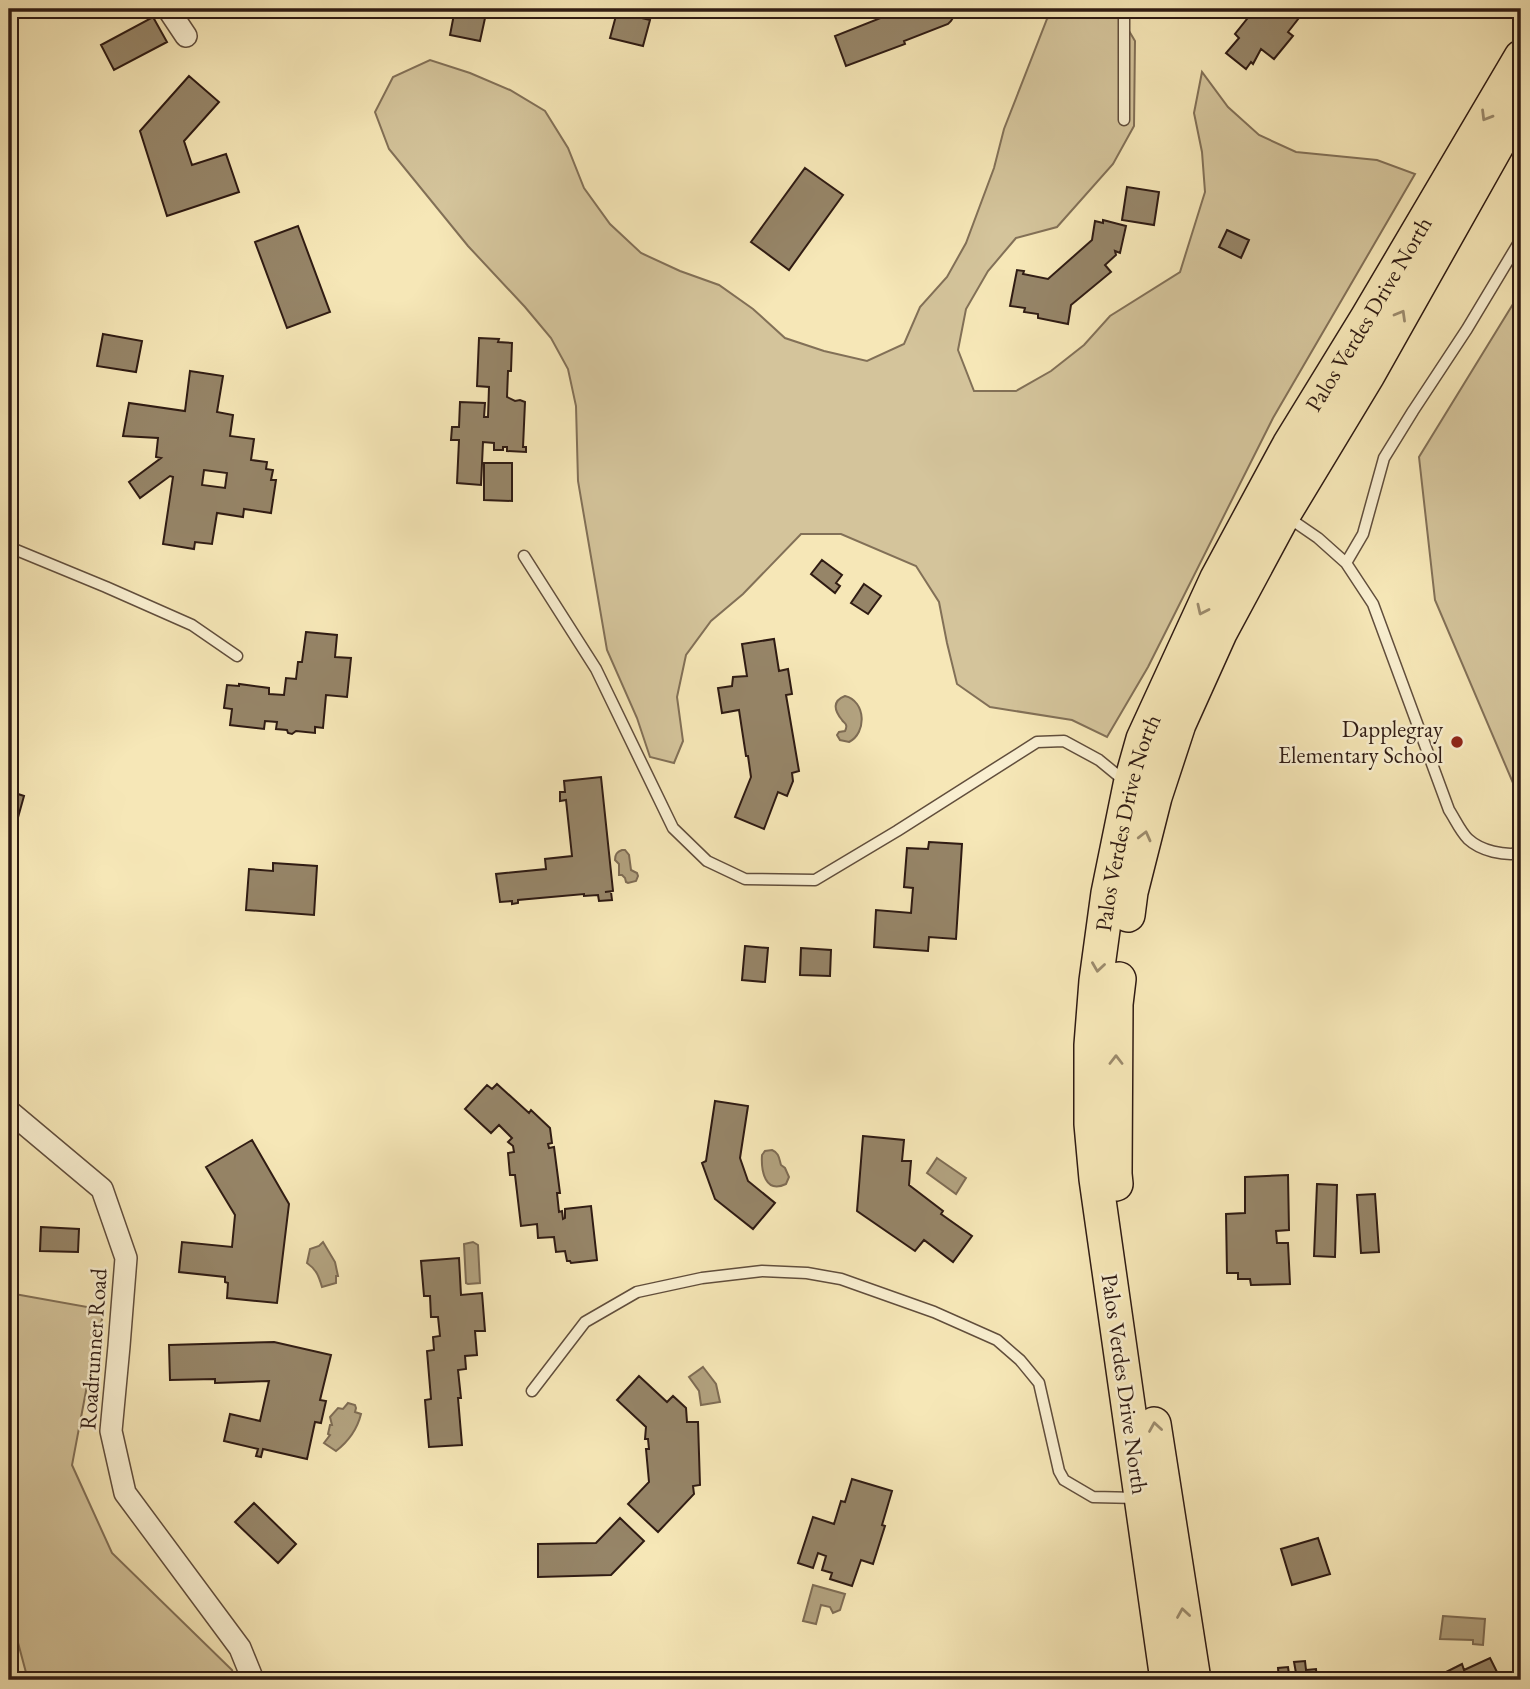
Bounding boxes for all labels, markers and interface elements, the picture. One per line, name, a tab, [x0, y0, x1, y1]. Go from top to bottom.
one-way arrow	[1482, 109, 1495, 122]
street label: Palos Verdes Drive North	[1298, 211, 1439, 417]
one-way arrow	[1393, 310, 1406, 323]
one-way arrow	[1196, 603, 1210, 615]
street label: Palos Verdes Drive North	[1088, 709, 1168, 933]
place label: Dapplegray Elementary School	[1278, 714, 1444, 770]
marker: Dapplegray Elementary School	[1449, 734, 1465, 750]
one-way arrow	[1137, 830, 1151, 842]
one-way arrow	[1091, 961, 1106, 973]
one-way arrow	[1108, 1055, 1124, 1065]
street label: Roadrunner Road	[72, 1267, 114, 1431]
street label: Palos Verdes Drive North	[1095, 1272, 1155, 1496]
one-way arrow	[1148, 1421, 1163, 1433]
one-way arrow	[1176, 1607, 1191, 1619]

